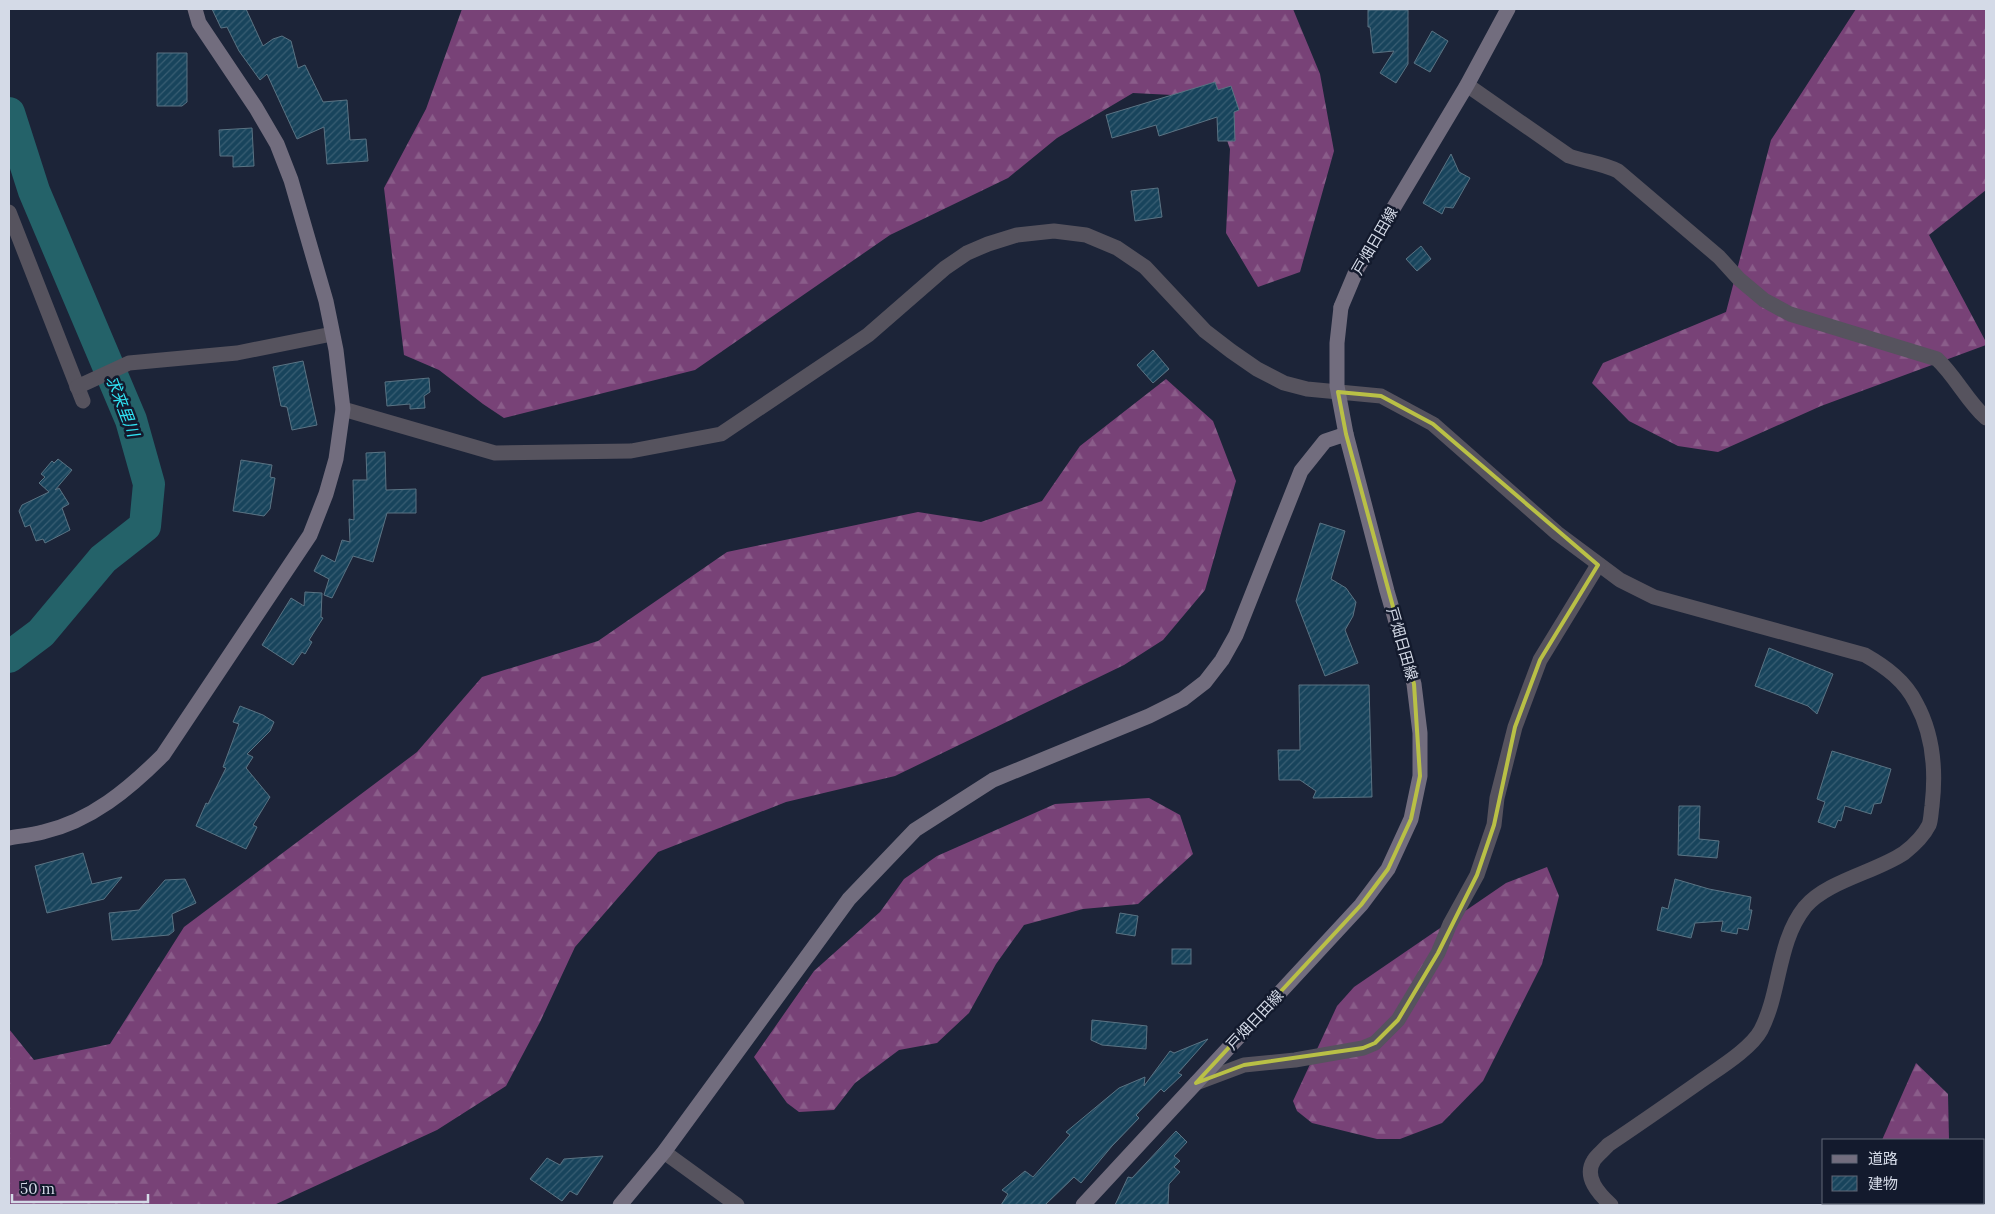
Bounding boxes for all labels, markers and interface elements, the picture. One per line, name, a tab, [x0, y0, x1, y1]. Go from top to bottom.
street label: 戸畑日田線	[1348, 204, 1402, 278]
water label: 求来里川	[102, 373, 145, 441]
street label: 戸畑日田線	[1383, 605, 1422, 683]
street label: 戸畑日田線	[1222, 986, 1287, 1054]
legend	[1822, 1139, 1985, 1204]
text: 道路	[1868, 1149, 1898, 1168]
scale bar	[12, 1172, 149, 1204]
text: 建物	[1868, 1174, 1898, 1193]
text: 50 m	[20, 1179, 55, 1198]

